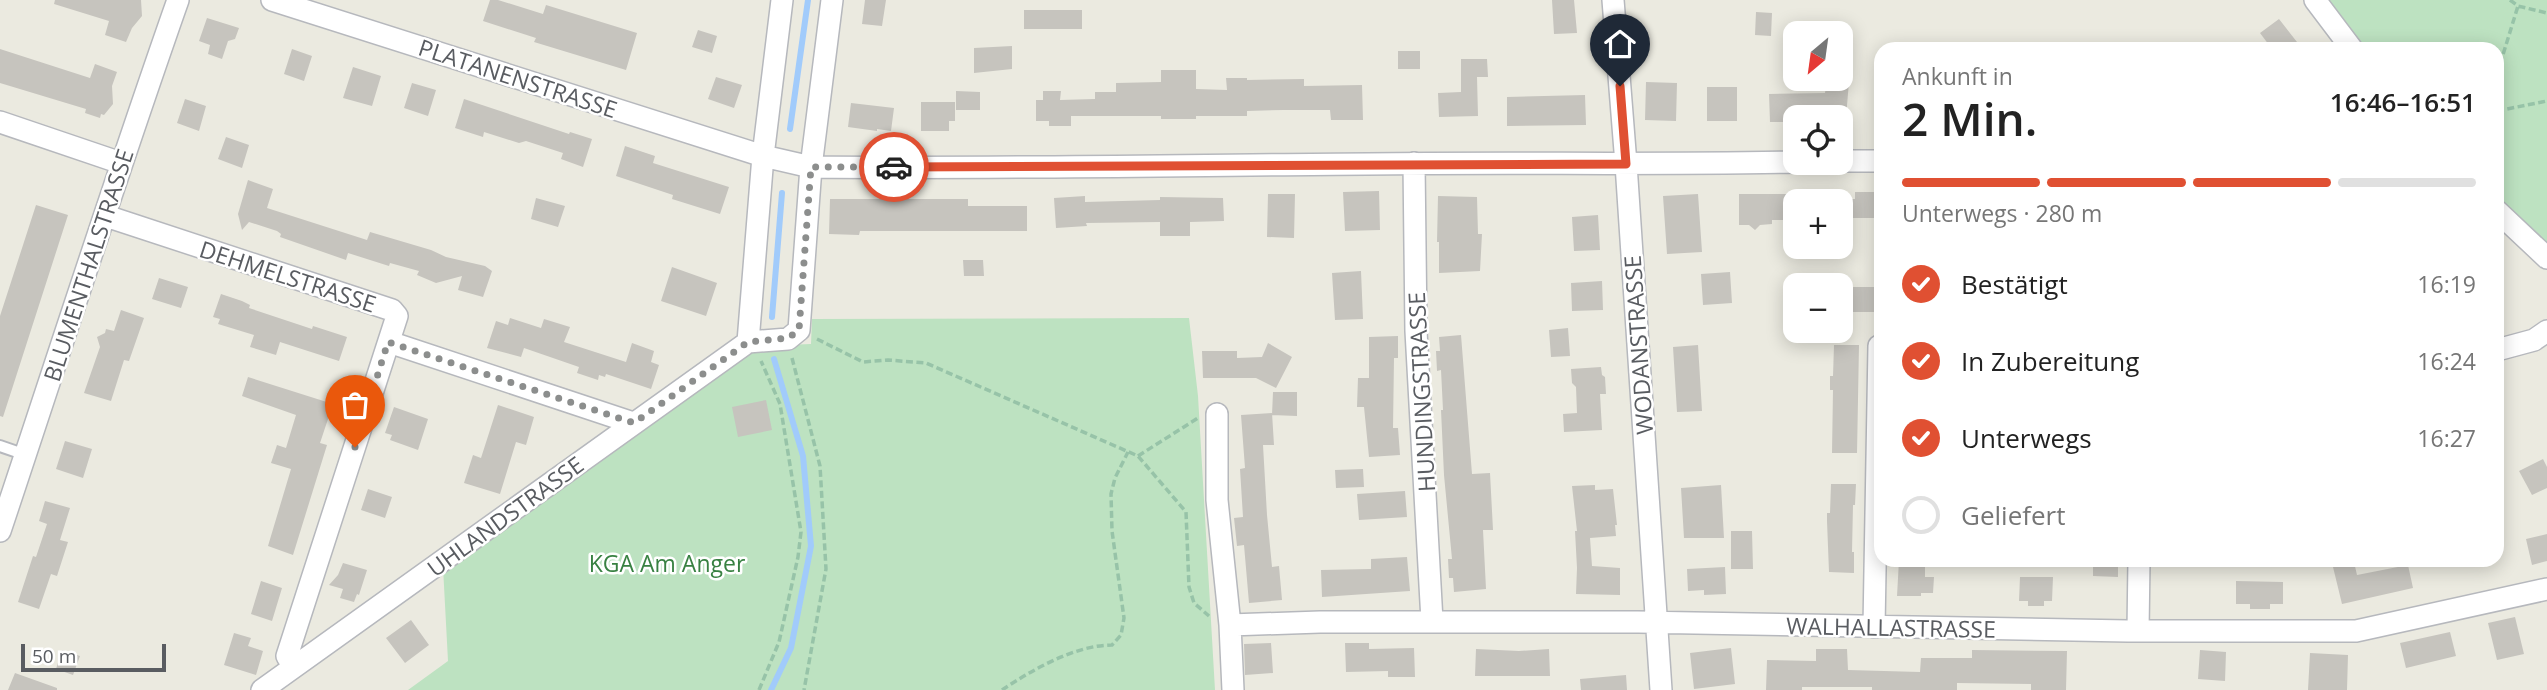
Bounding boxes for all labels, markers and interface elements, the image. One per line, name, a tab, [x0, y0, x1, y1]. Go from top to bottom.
pin	[1590, 14, 1650, 86]
north arrow	[1783, 21, 1853, 91]
map controls	[1783, 21, 1853, 343]
icon: home	[1601, 25, 1639, 63]
street label: PLATANENSTRASSE	[415, 31, 621, 125]
text: Ankunft in	[1902, 60, 2013, 92]
text: 16:46–16:51	[2330, 84, 2476, 120]
text: 2 Min.	[1902, 87, 2037, 149]
button: locate	[1783, 105, 1853, 175]
courier	[859, 132, 929, 202]
street label: BLUMENTHALSTRASSE	[35, 145, 141, 385]
icon: car	[875, 148, 913, 186]
button: +	[1783, 189, 1853, 259]
text: Unterwegs · 280 m	[1902, 197, 2102, 229]
street label: DEHMELSTRASSE	[196, 232, 380, 320]
street label: WODANSTRASSE	[1616, 254, 1660, 436]
icon: check	[1902, 265, 1940, 303]
text: Bestätigt	[1961, 266, 2068, 302]
text: 16:19	[2417, 268, 2476, 300]
button: −	[1783, 273, 1853, 343]
street label: HUNDINGSTRASSE	[1400, 291, 1442, 493]
icon: check	[1902, 342, 1940, 380]
text: In Zubereitung	[1961, 343, 2139, 379]
text: 16:24	[2417, 345, 2476, 377]
pin	[325, 375, 385, 447]
icon: bag	[336, 386, 374, 424]
icon: check	[1902, 419, 1940, 457]
text: Unterwegs	[1961, 420, 2092, 456]
text: 16:27	[2417, 422, 2476, 454]
street label: UHLANDSTRASSE	[420, 448, 590, 584]
text: Geliefert	[1961, 497, 2065, 533]
park label: KGA Am Anger	[589, 547, 746, 579]
street label: WALHALLASTRASSE	[1786, 609, 1996, 645]
scale bar	[21, 641, 166, 673]
text: 50 m	[32, 643, 76, 669]

